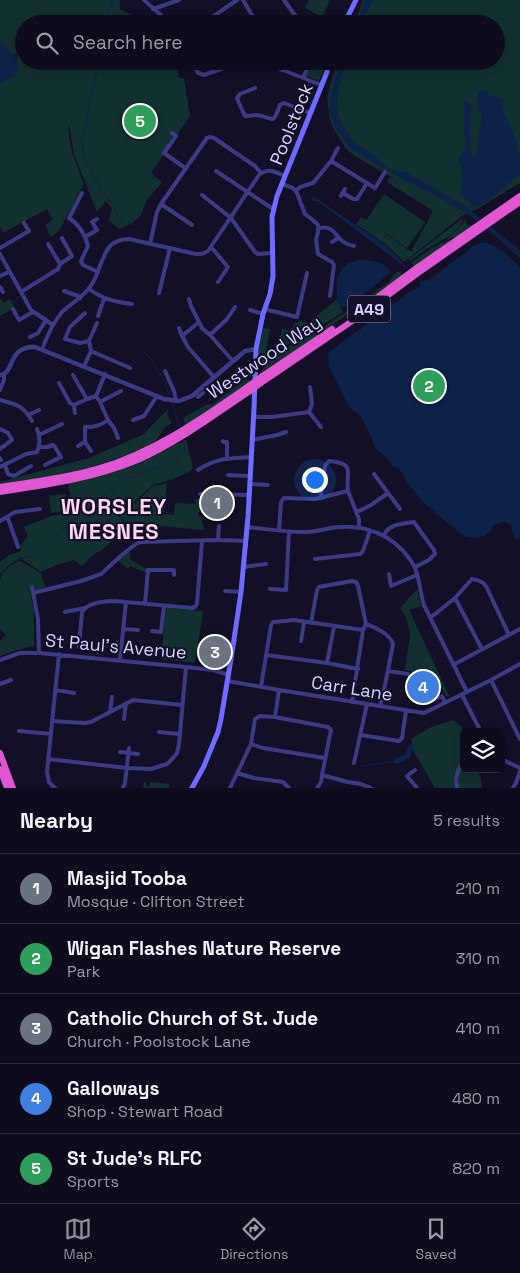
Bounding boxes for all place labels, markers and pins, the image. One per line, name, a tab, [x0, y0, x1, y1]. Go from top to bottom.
pin: 5	[124, 102, 156, 140]
pin: 2	[413, 367, 445, 405]
pin: 1	[201, 484, 233, 522]
pin: 3	[199, 633, 231, 671]
pin: 4	[407, 668, 439, 706]

